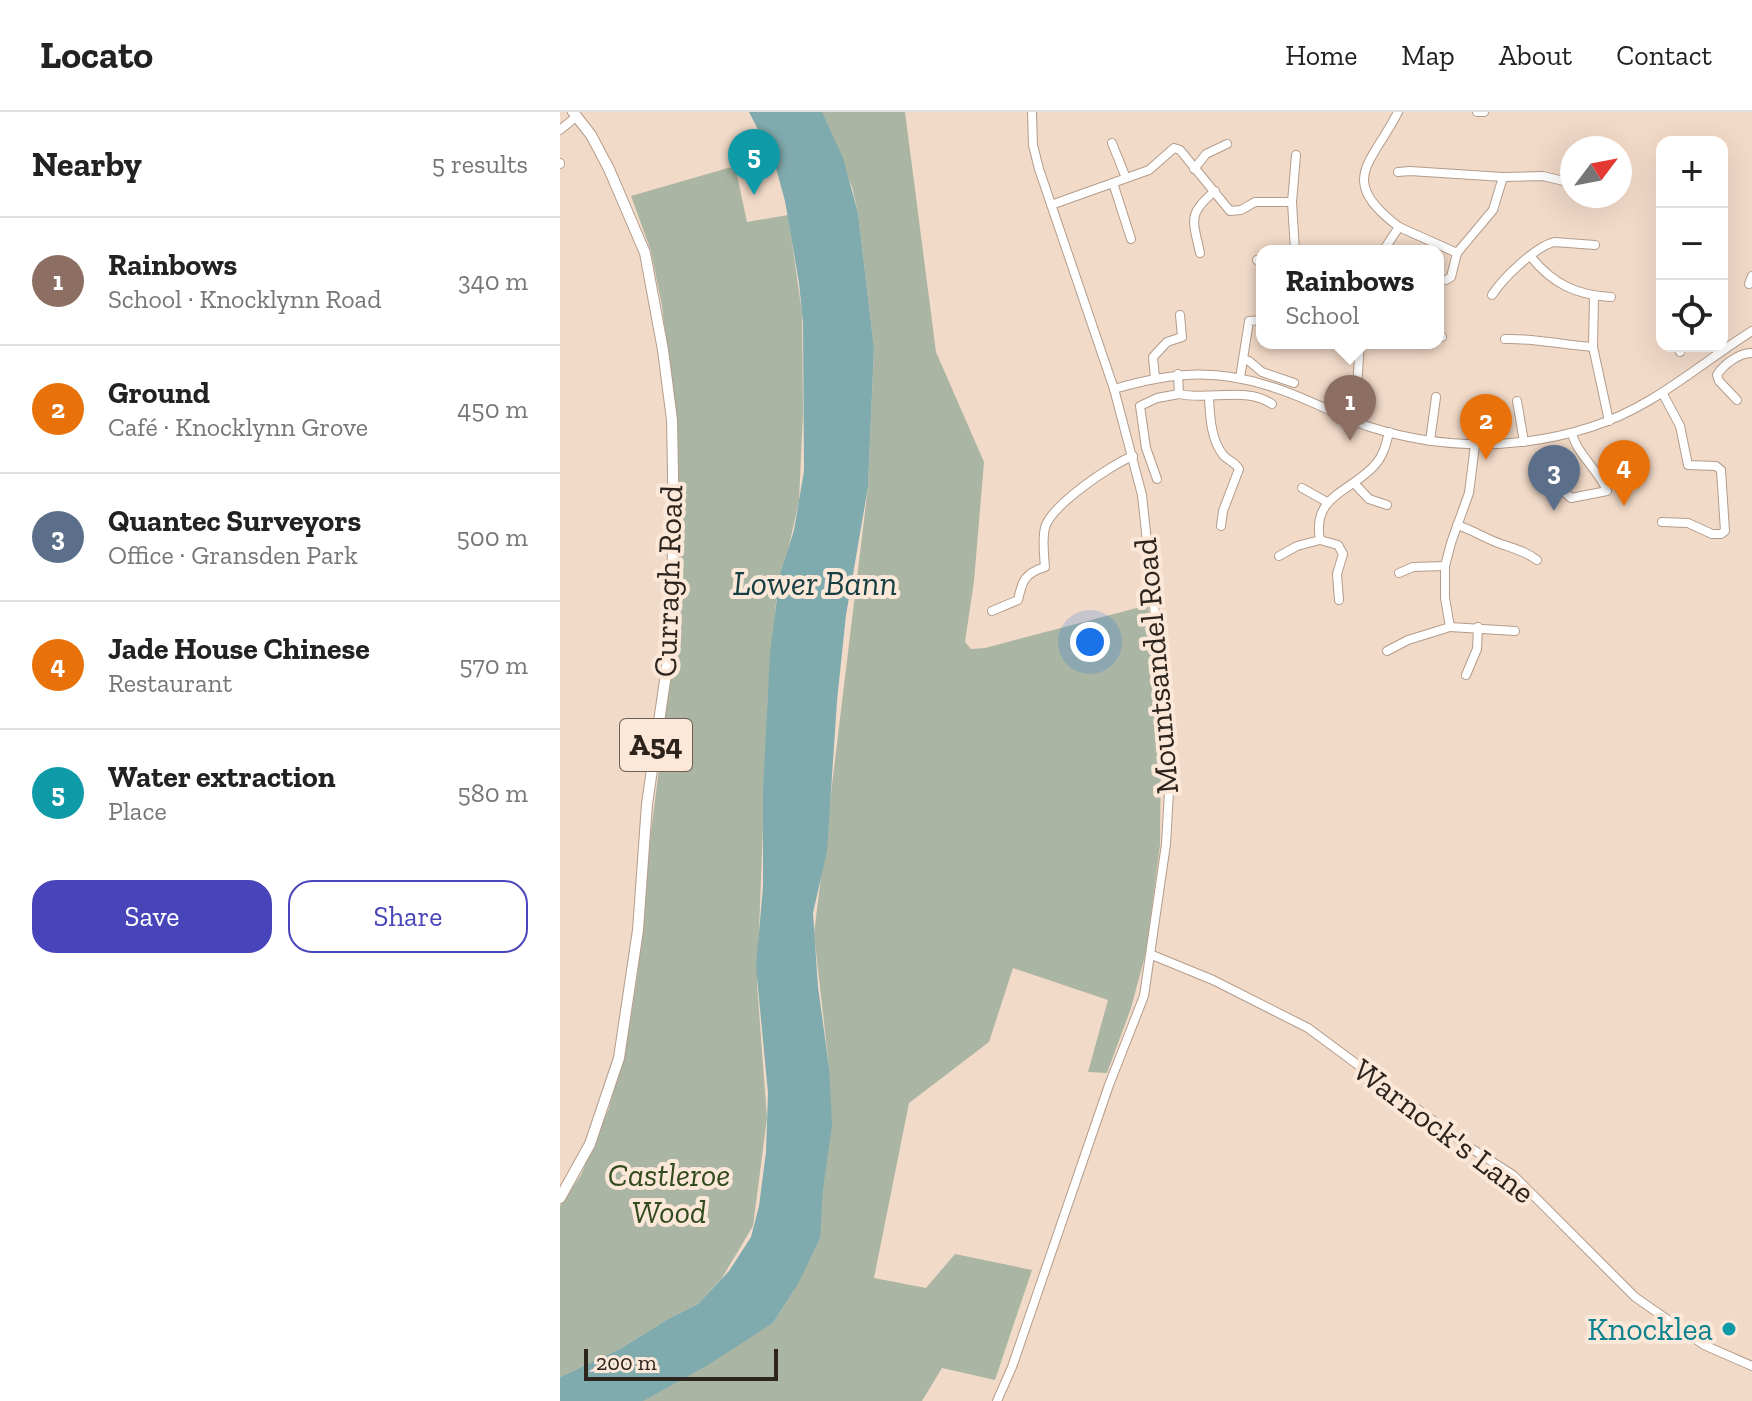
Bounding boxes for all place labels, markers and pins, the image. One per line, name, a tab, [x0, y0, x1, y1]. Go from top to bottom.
pin: 5	[728, 129, 780, 195]
pin: 1	[1324, 375, 1376, 441]
pin: 2	[1460, 394, 1512, 460]
pin: 4	[1598, 440, 1650, 506]
pin: 3	[1528, 445, 1580, 511]
place label: Knocklea	[1587, 1310, 1713, 1348]
marker: Knocklea	[1720, 1320, 1738, 1338]

